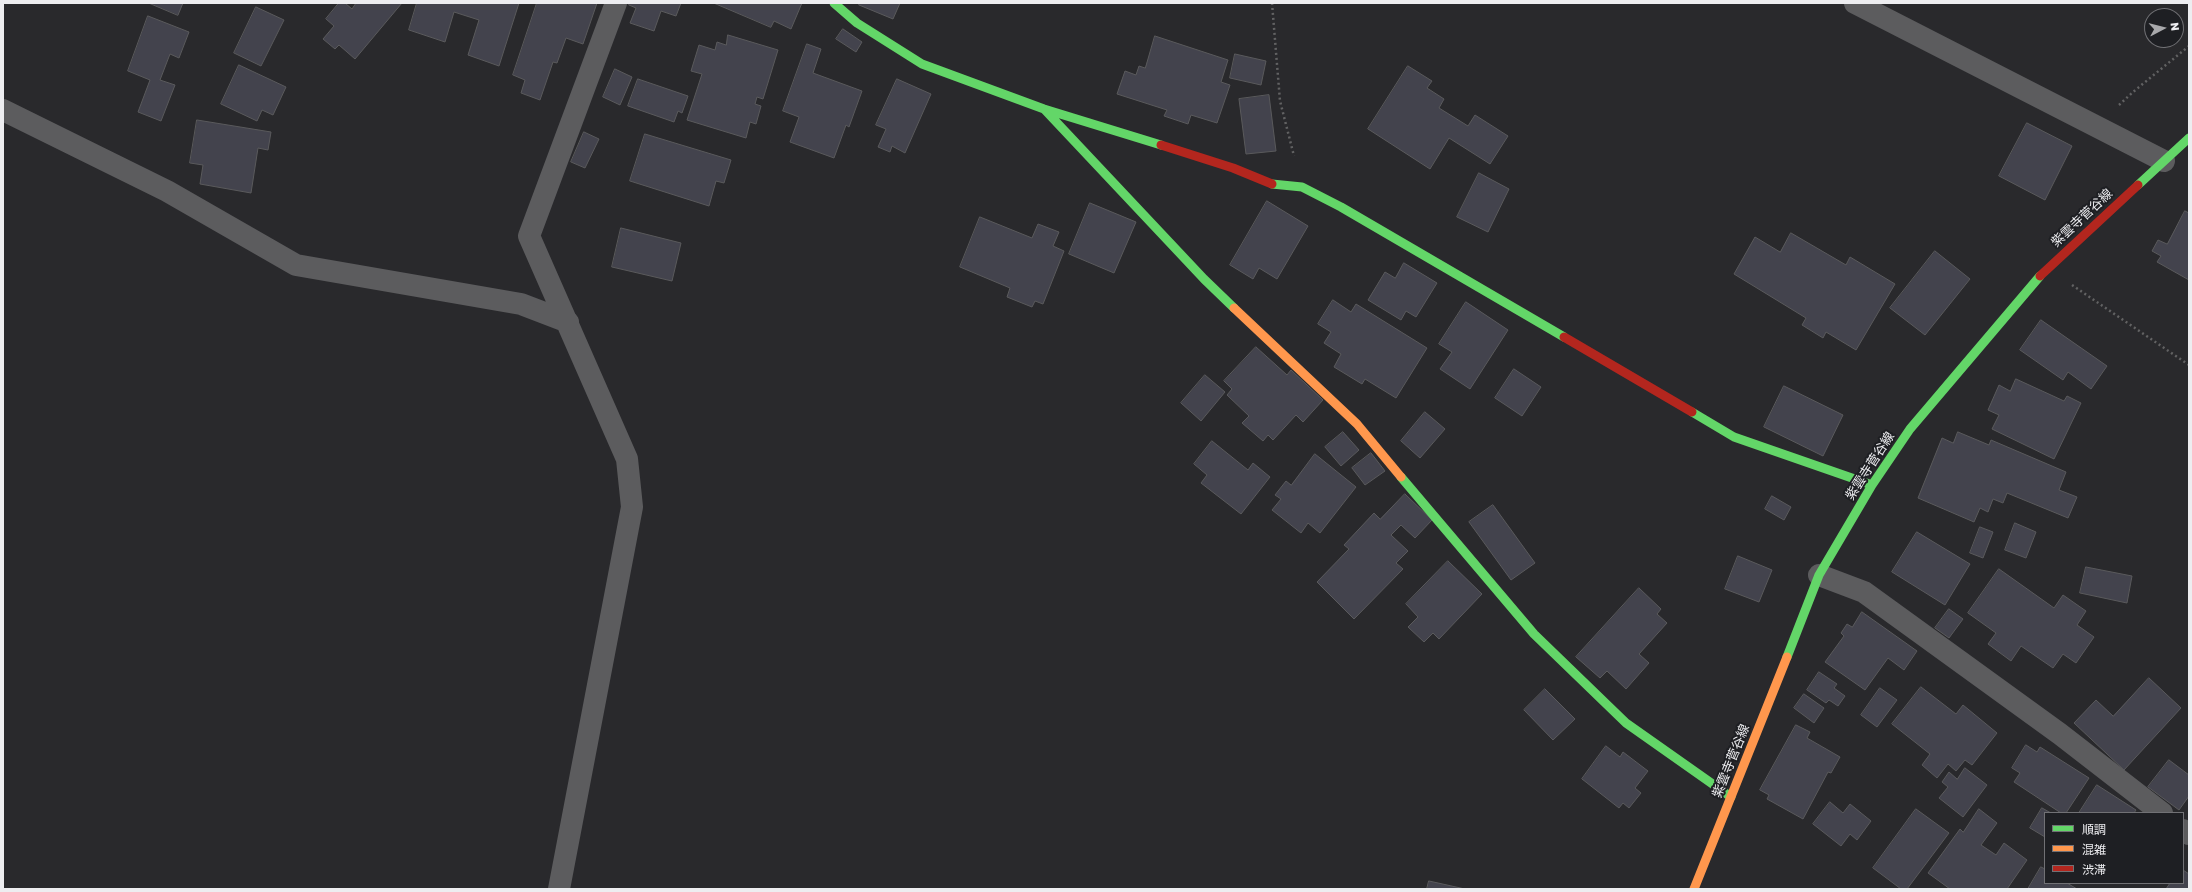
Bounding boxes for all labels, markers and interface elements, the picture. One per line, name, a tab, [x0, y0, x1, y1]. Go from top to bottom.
north arrow	[2144, 8, 2184, 48]
text: N	[2168, 22, 2182, 32]
street label: 紫雲寺菅谷線	[2048, 186, 2116, 250]
street label: 紫雲寺菅谷線	[1842, 429, 1898, 503]
street label: 紫雲寺菅谷線	[1709, 722, 1753, 800]
legend	[2044, 812, 2184, 884]
text: 順調	[2082, 822, 2106, 837]
text: 混雑	[2082, 842, 2106, 857]
text: 渋滞	[2082, 862, 2106, 877]

